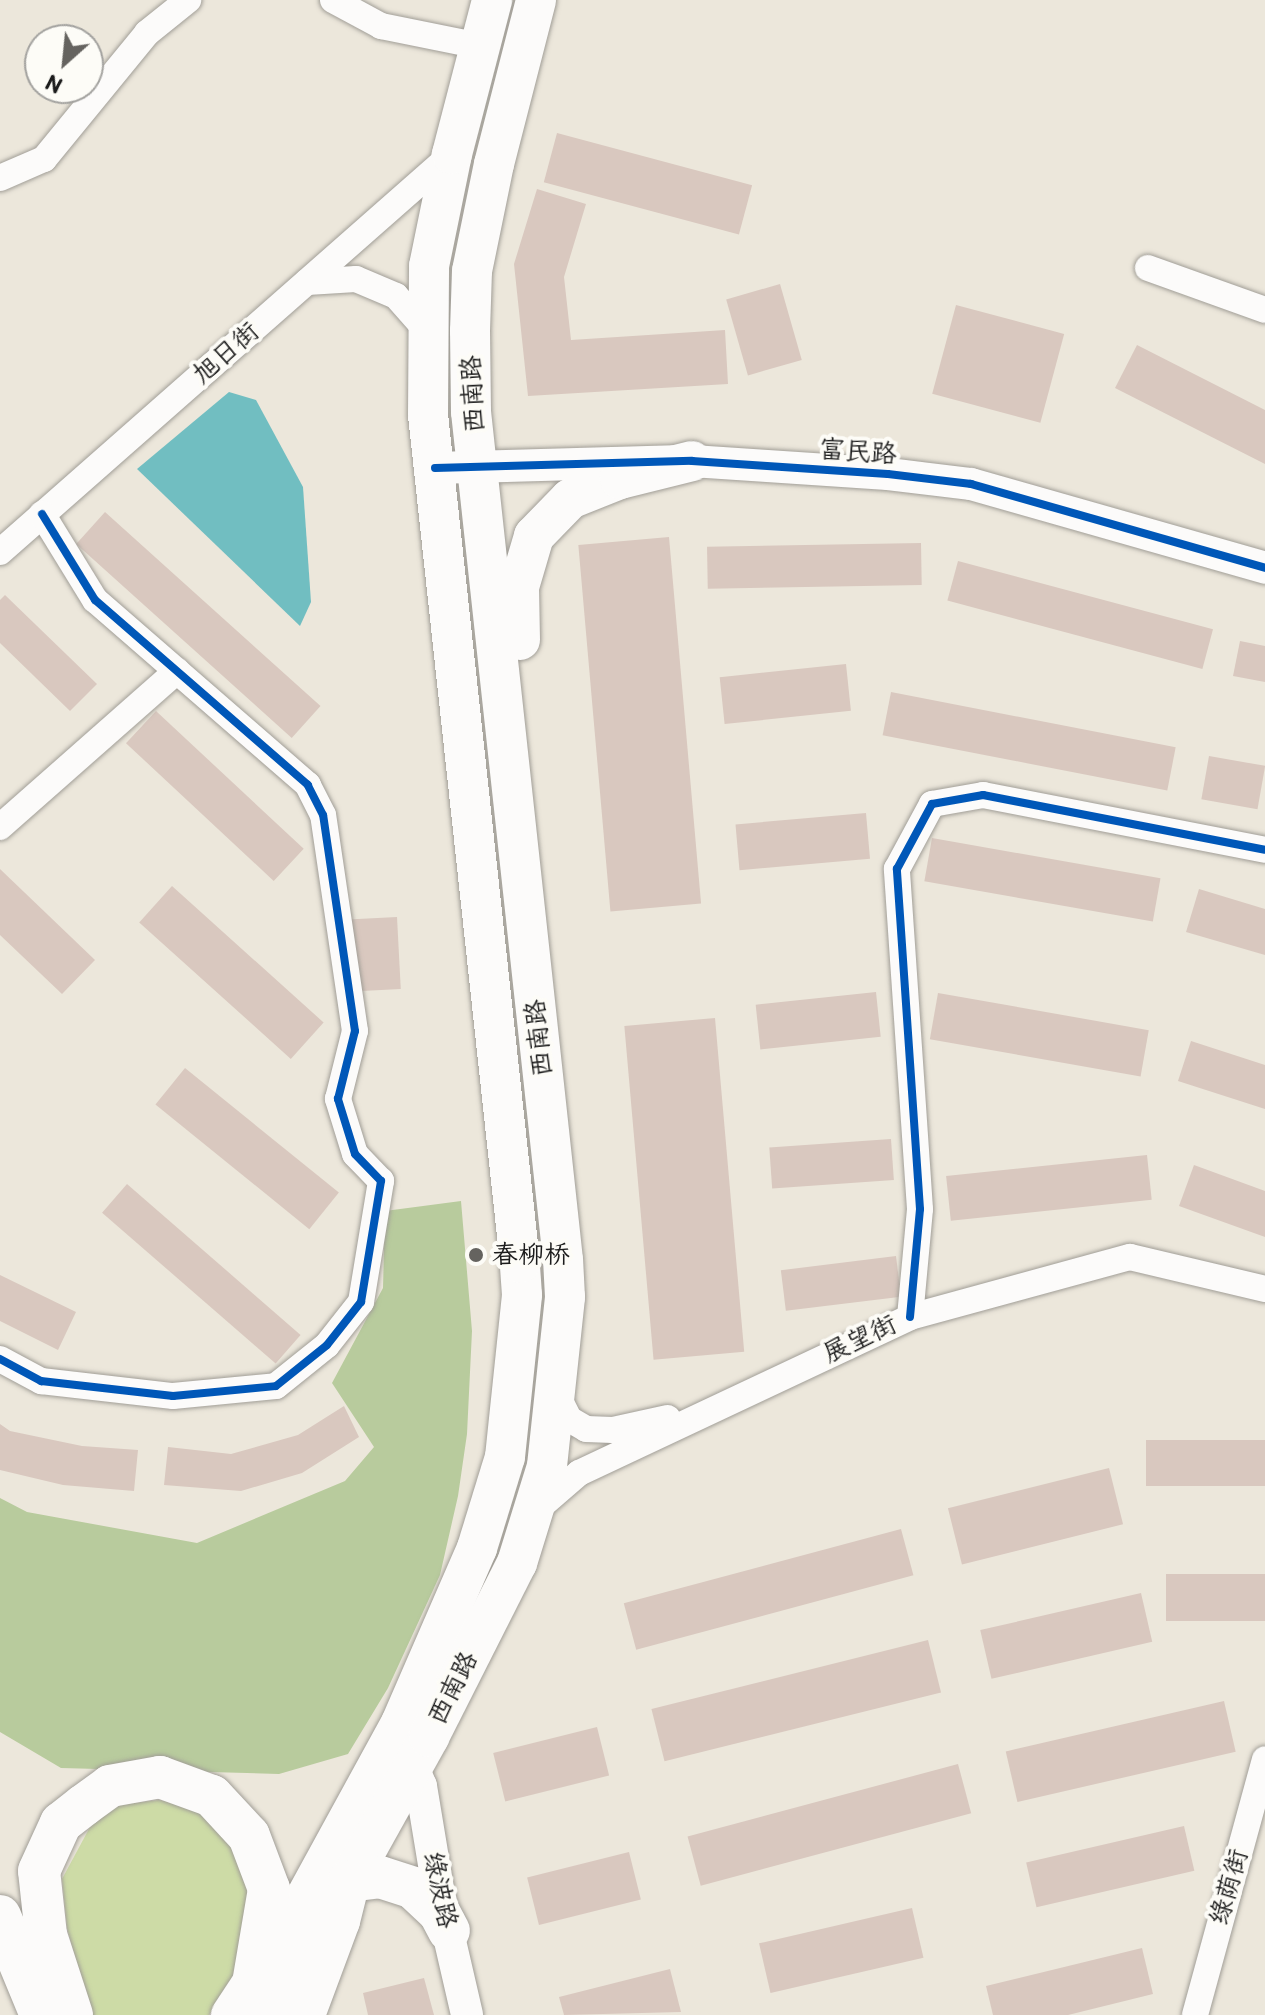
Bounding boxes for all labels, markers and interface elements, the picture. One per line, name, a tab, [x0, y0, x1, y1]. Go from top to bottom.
north arrow	[24, 24, 104, 104]
text: N	[41, 69, 67, 99]
street label: 旭日街	[186, 316, 266, 390]
street label: 西南路	[455, 354, 491, 434]
street label: 富民路	[818, 434, 898, 470]
street label: 西南路	[519, 998, 559, 1078]
place label: 春柳桥	[492, 1239, 570, 1271]
marker: 春柳桥	[467, 1246, 485, 1264]
street label: 展望街	[818, 1308, 902, 1370]
street label: 西南路	[421, 1646, 485, 1730]
street label: 绿荫街	[1203, 1845, 1255, 1929]
street label: 绿波路	[417, 1849, 463, 1931]

